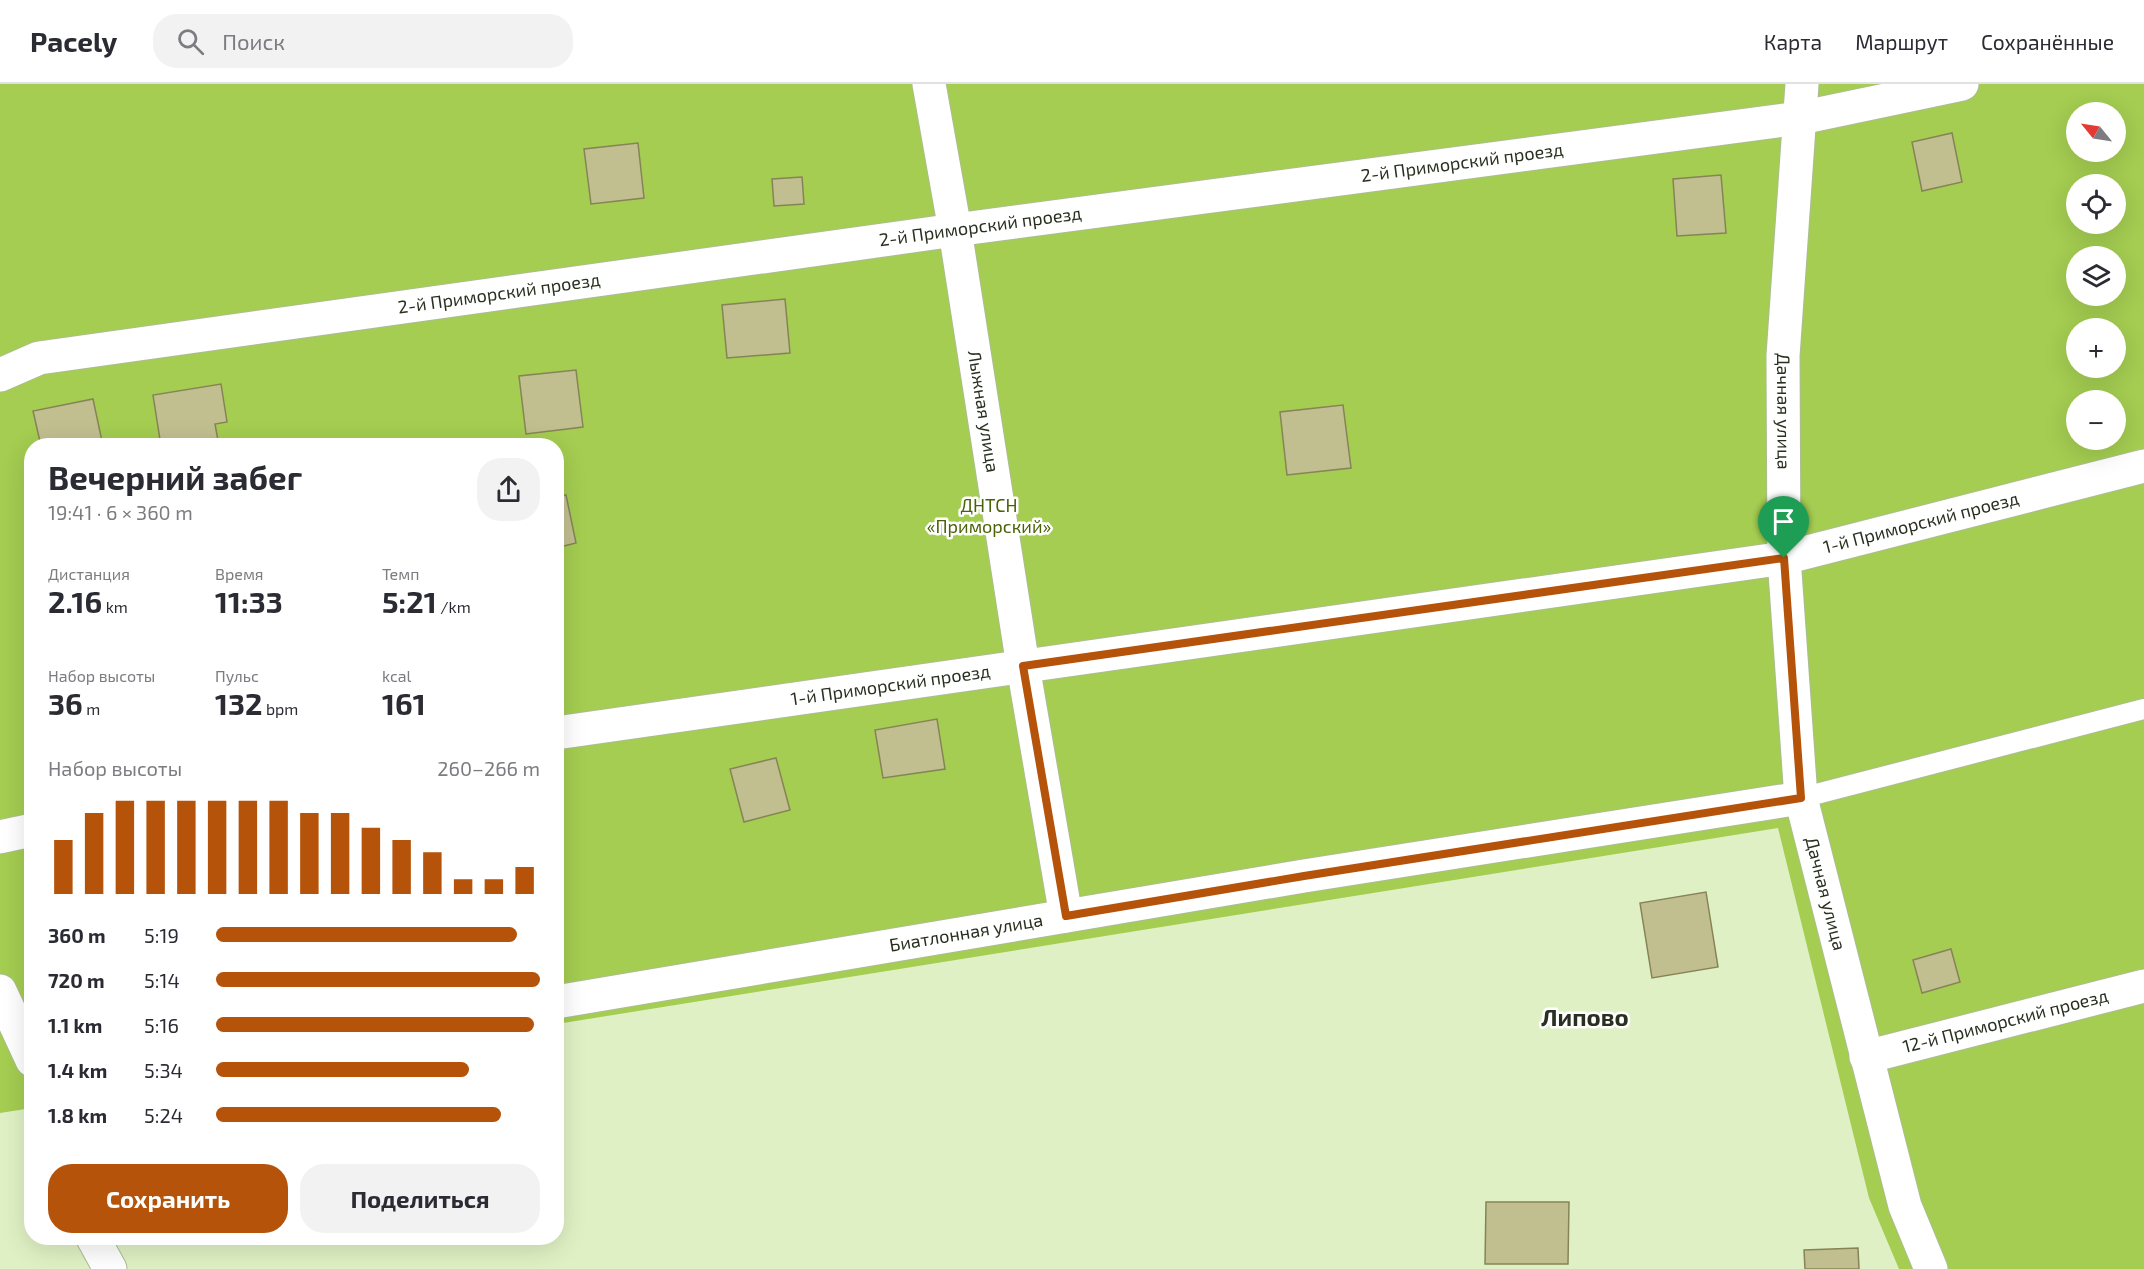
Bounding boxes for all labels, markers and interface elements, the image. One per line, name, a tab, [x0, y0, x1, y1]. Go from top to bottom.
search box	[153, 14, 573, 68]
text: Pacely	[30, 24, 117, 58]
icon: search	[174, 25, 207, 58]
text: Поиск	[222, 28, 285, 54]
text: Карта	[1764, 29, 1822, 54]
text: Маршрут	[1855, 29, 1948, 54]
text: Сохранённые	[1981, 29, 2114, 54]
north arrow	[2066, 102, 2126, 162]
map controls	[2066, 102, 2126, 450]
street label: 2-й Приморский проезд	[1359, 137, 1565, 186]
button: locate	[2066, 174, 2126, 234]
street label: 2-й Приморский проезд	[878, 201, 1083, 250]
button: layers	[2066, 246, 2126, 306]
street label: 2-й Приморский проезд	[396, 268, 601, 318]
button: +	[2066, 318, 2126, 378]
street label: Лыжная улица	[964, 349, 1005, 474]
street label: Дачная улица	[1773, 353, 1796, 470]
button: −	[2066, 390, 2126, 450]
text: Вечерний забег	[48, 457, 302, 497]
button: share	[477, 458, 540, 521]
street label: 1-й Приморский проезд	[1821, 486, 2021, 558]
park label: ДНТСН «Приморский»	[927, 494, 1051, 537]
pin	[1758, 496, 1809, 558]
text: 19:41 · 6 × 360 m	[48, 500, 193, 524]
icon: arrive	[1767, 505, 1800, 538]
text: Дистанция	[48, 564, 130, 583]
text: Время	[215, 564, 264, 583]
text: Темп	[382, 564, 419, 583]
text: 2.16	[48, 583, 102, 619]
text: 11:33	[215, 583, 283, 619]
text: 5:21	[382, 583, 437, 619]
text: km	[102, 597, 128, 616]
text: /km	[437, 597, 471, 616]
street label: 1-й Приморский проезд	[789, 659, 992, 709]
text: Набор высоты	[48, 666, 155, 685]
text: Пульс	[215, 666, 259, 685]
text: kcal	[382, 666, 411, 685]
text: 36	[48, 685, 83, 721]
text: 132	[215, 685, 262, 721]
text: 161	[382, 685, 426, 721]
text: m	[83, 699, 100, 718]
text: bpm	[262, 699, 298, 718]
text: Набор высоты	[48, 756, 182, 780]
text: 260–266 m	[437, 756, 540, 780]
street label: Дачная улица	[1801, 834, 1851, 953]
street label: Биатлонная улица	[888, 908, 1045, 956]
text: 360 m	[48, 923, 106, 947]
text: 5:19	[144, 923, 179, 947]
text: 720 m	[48, 968, 105, 992]
text: 5:14	[144, 968, 180, 992]
street label: 12-й Приморский проезд	[1900, 984, 2110, 1057]
district label: Липово	[1541, 1002, 1629, 1031]
text: 1.1 km	[48, 1013, 102, 1037]
text: 5:16	[144, 1013, 179, 1037]
text: 1.4 km	[48, 1058, 107, 1082]
text: 5:34	[144, 1058, 183, 1082]
text: 1.8 km	[48, 1103, 107, 1127]
text: 5:24	[144, 1103, 183, 1127]
button: Сохранить	[48, 1164, 288, 1233]
button: Поделиться	[300, 1164, 540, 1233]

